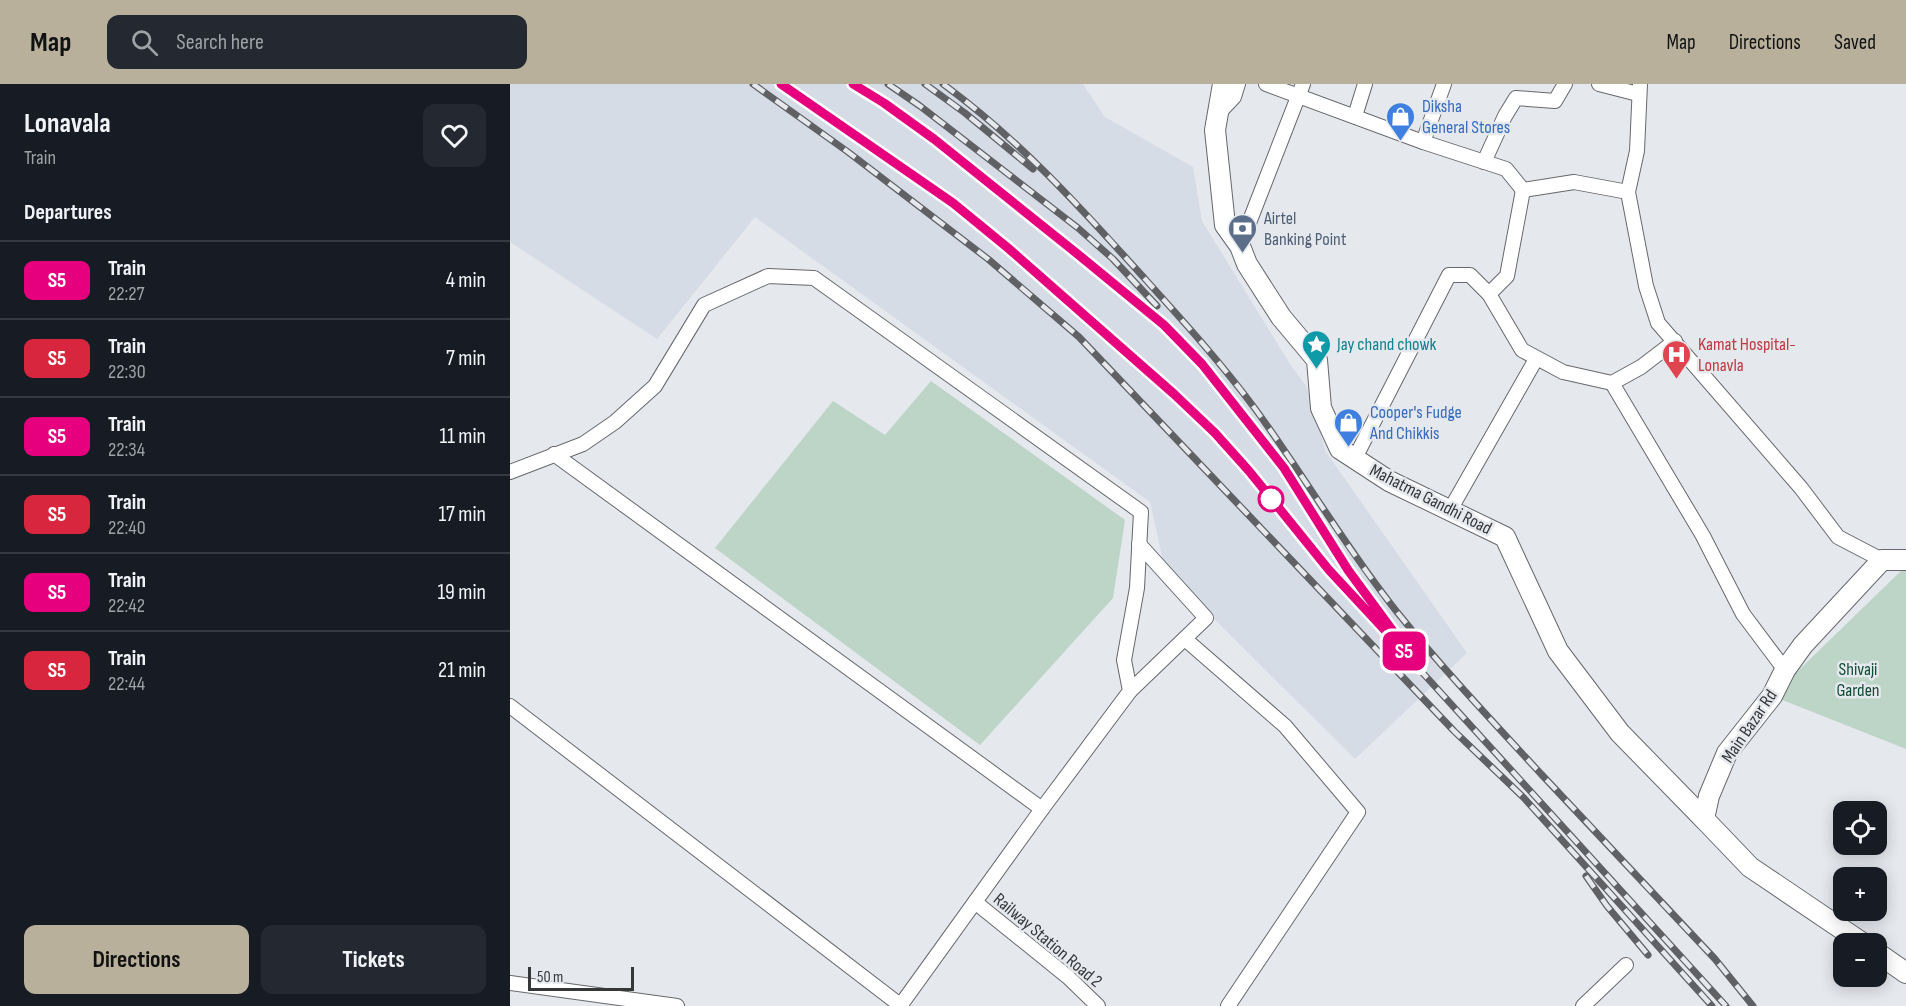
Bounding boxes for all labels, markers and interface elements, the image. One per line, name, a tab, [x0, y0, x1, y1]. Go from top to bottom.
search box	[107, 15, 527, 69]
text: Map	[30, 26, 71, 59]
icon: search	[128, 26, 161, 59]
text: Search here	[176, 29, 264, 56]
text: Map	[1666, 30, 1696, 55]
text: Directions	[1729, 30, 1801, 55]
text: Saved	[1834, 30, 1876, 55]
place label: Diksha General Stores	[1422, 96, 1510, 138]
shop icon: Diksha General Stores	[1385, 100, 1417, 142]
button: heart	[423, 104, 486, 167]
text: Lonavala	[24, 107, 111, 140]
text: Train	[24, 146, 56, 170]
text: Departures	[24, 199, 112, 226]
place label: Airtel Banking Point	[1263, 208, 1347, 250]
bank icon: Airtel Banking Point	[1227, 212, 1259, 254]
text: Train	[108, 255, 146, 282]
text: 4 min	[446, 267, 486, 294]
text: S5	[48, 268, 66, 293]
text: 22:27	[108, 282, 145, 306]
place icon: Jay chand chowk	[1300, 328, 1332, 370]
text: Train	[108, 333, 146, 360]
place label: Jay chand chowk	[1336, 334, 1437, 355]
place label: Kamat Hospital- Lonavla	[1698, 334, 1796, 376]
hospital icon: Kamat Hospital- Lonavla	[1661, 338, 1693, 380]
text: 7 min	[446, 345, 486, 372]
text: S5	[48, 346, 66, 371]
text: 22:30	[108, 360, 146, 384]
place label: Cooper's Fudge And Chikkis	[1369, 402, 1462, 444]
shop icon: Cooper's Fudge And Chikkis	[1333, 406, 1365, 448]
text: Train	[108, 411, 146, 438]
text: 11 min	[439, 423, 486, 450]
text: S5	[48, 424, 66, 449]
text: 22:34	[108, 438, 145, 462]
street label: Mahatma Gandhi Road	[1366, 460, 1495, 539]
unlabelled marker	[1258, 486, 1284, 512]
text: Train	[108, 489, 146, 516]
text: 17 min	[438, 501, 486, 528]
text: S5	[48, 502, 66, 527]
text: 22:40	[108, 516, 146, 540]
text: Train	[108, 567, 146, 594]
text: 19 min	[437, 579, 486, 606]
text: S5	[48, 580, 66, 605]
text: 22:42	[108, 594, 145, 618]
line badge: S5	[1377, 632, 1431, 670]
text: S5	[1395, 639, 1413, 664]
text: Train	[108, 645, 146, 672]
text: 21 min	[438, 657, 486, 684]
text: S5	[48, 658, 66, 683]
park label: Shivaji Garden	[1836, 659, 1880, 701]
text: 22:44	[108, 672, 145, 696]
street label: Main Bazar Rd	[1717, 686, 1781, 767]
map controls	[1833, 801, 1887, 987]
button: locate	[1833, 801, 1887, 855]
button: +	[1833, 867, 1887, 921]
street label: Railway Station Road 2	[989, 889, 1106, 992]
button: Directions	[24, 925, 249, 994]
button: Tickets	[261, 925, 486, 994]
button: −	[1833, 933, 1887, 987]
scale bar	[528, 964, 634, 992]
text: 50 m	[537, 968, 563, 987]

